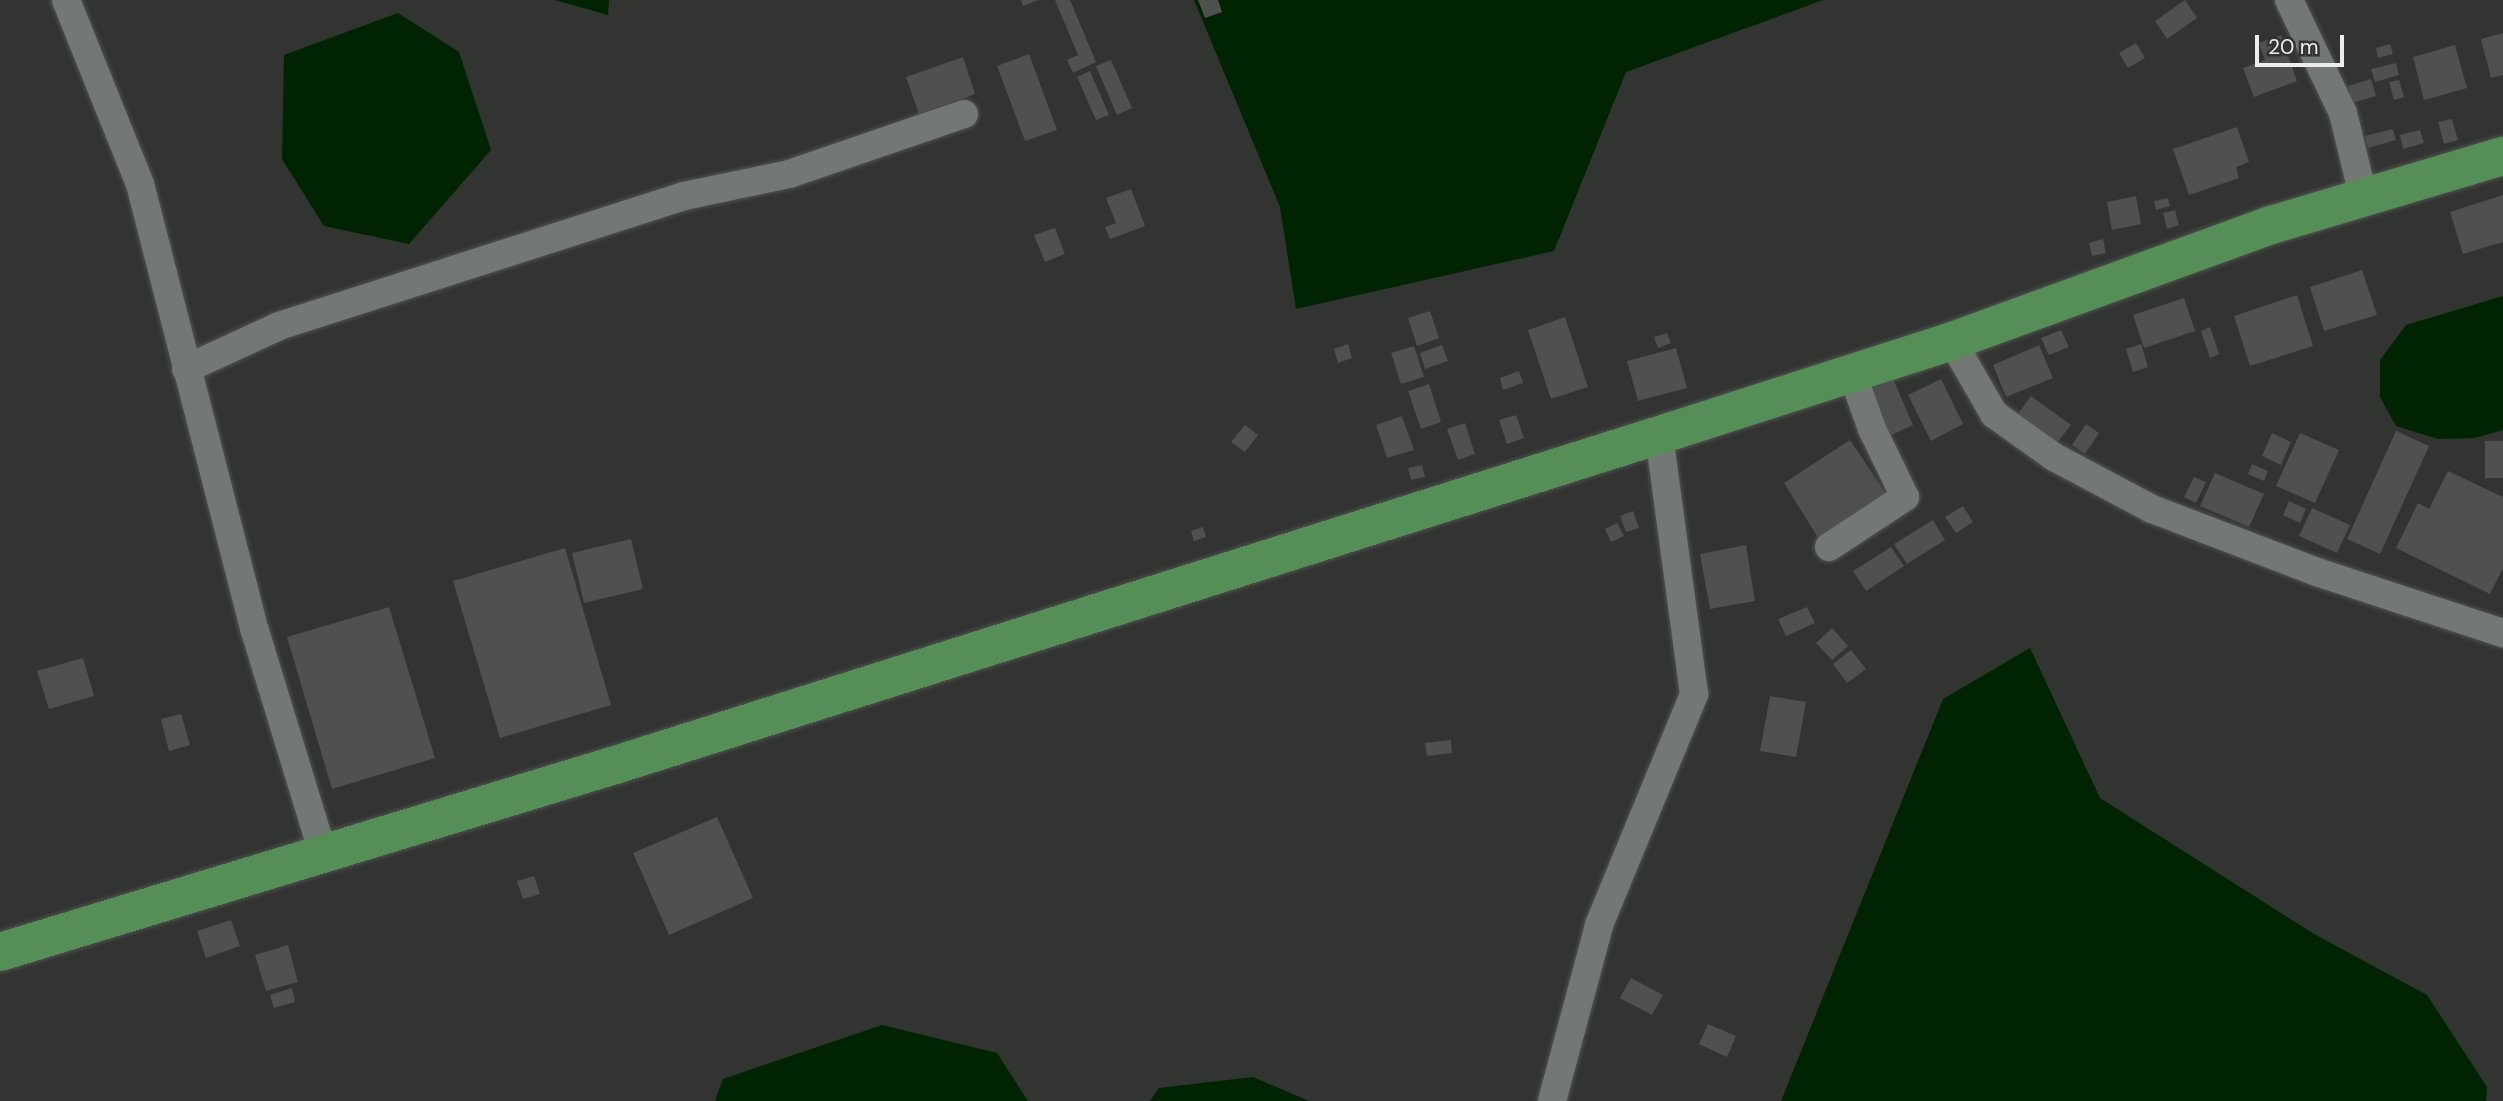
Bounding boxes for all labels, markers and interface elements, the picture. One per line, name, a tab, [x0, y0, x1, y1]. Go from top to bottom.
scale bar	[2258, 21, 2347, 65]
text: 20 m	[2268, 33, 2319, 61]

